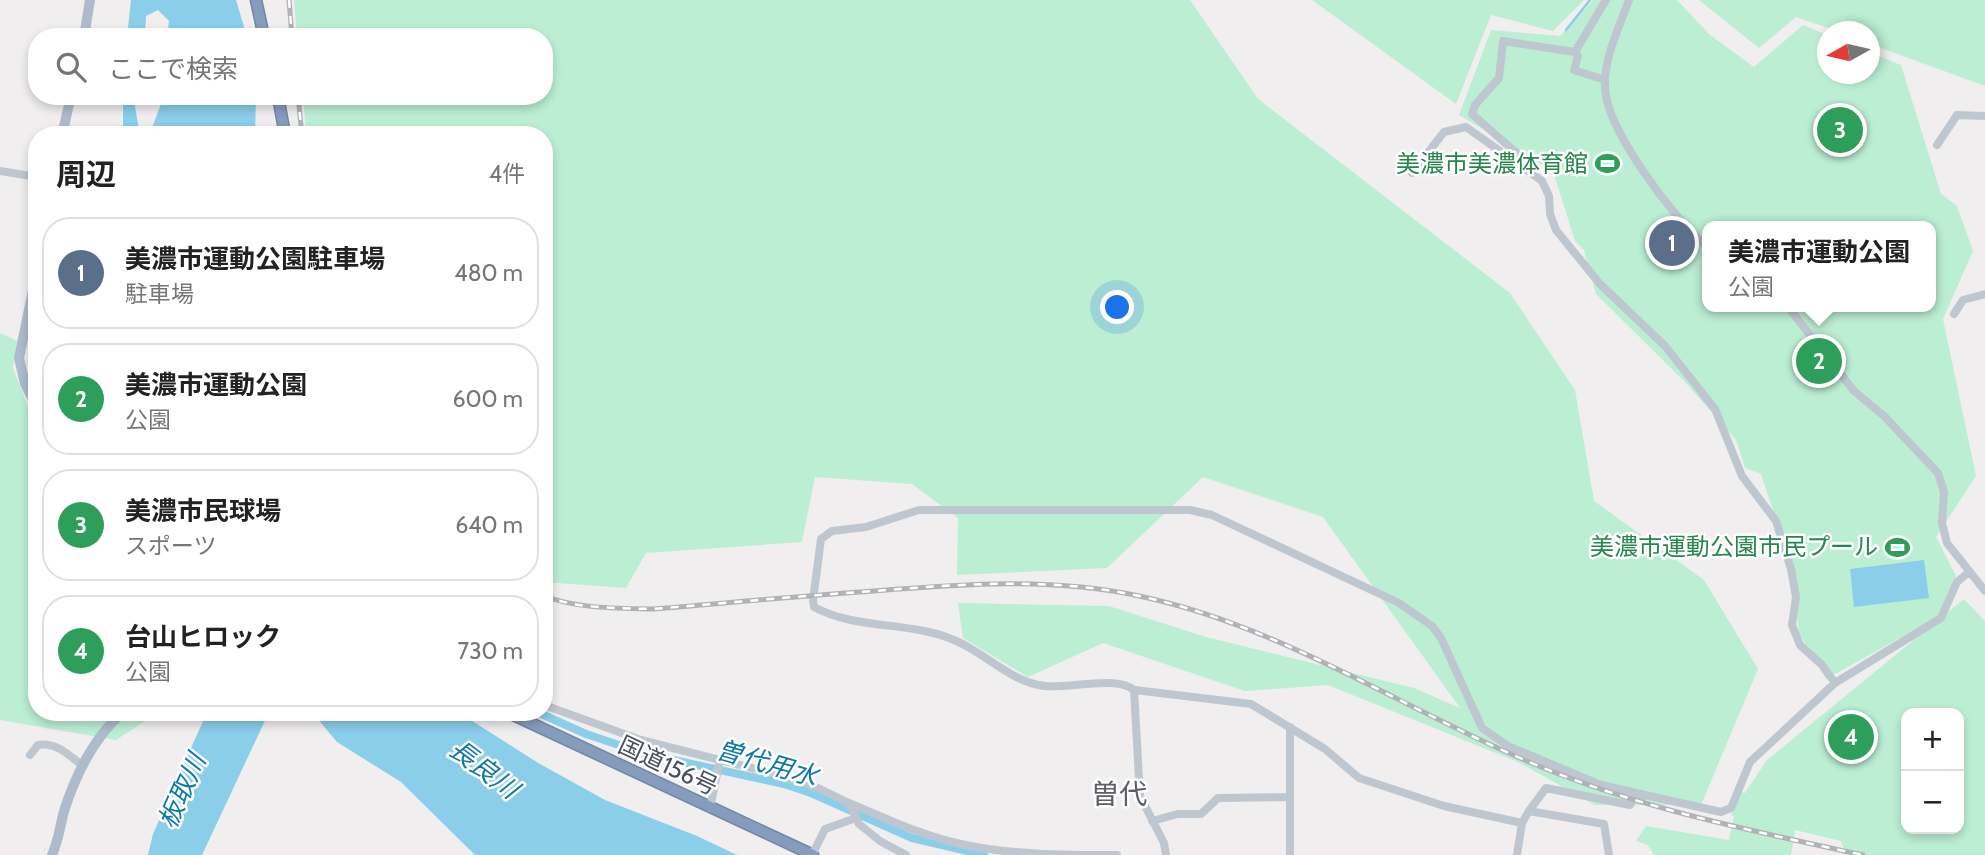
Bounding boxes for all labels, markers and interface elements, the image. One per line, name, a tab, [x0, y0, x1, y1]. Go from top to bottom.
north arrow	[1817, 21, 1880, 84]
search box	[28, 28, 553, 105]
icon: search	[52, 48, 90, 86]
text: ここで検索	[108, 53, 238, 85]
pin: 3	[1817, 104, 1863, 156]
place label: 美濃市美濃体育館	[1396, 149, 1588, 178]
sports icon: 美濃市美濃体育館	[1594, 150, 1622, 178]
text: 周辺	[56, 156, 116, 193]
text: 4件	[489, 160, 525, 188]
pin: 1	[1649, 217, 1695, 269]
popup	[1702, 221, 1936, 312]
text: 美濃市運動公園	[1728, 236, 1910, 268]
text: 美濃市運動公園駐車場	[125, 243, 385, 275]
text: 1	[77, 259, 85, 287]
text: 480 m	[454, 259, 523, 287]
text: 公園	[1728, 273, 1774, 301]
text: 駐車場	[125, 280, 194, 308]
your location	[1100, 290, 1134, 324]
pin: 2	[1796, 335, 1842, 387]
text: 美濃市運動公園	[125, 369, 307, 401]
text: 2	[75, 385, 87, 413]
text: 600 m	[452, 385, 523, 413]
text: 公園	[125, 406, 171, 434]
text: 美濃市民球場	[125, 495, 281, 527]
text: 3	[75, 511, 87, 539]
text: 640 m	[455, 511, 523, 539]
text: スポーツ	[125, 532, 217, 560]
place label: 美濃市運動公園市民プール	[1590, 532, 1878, 561]
sports icon: 美濃市運動公園市民プール	[1884, 533, 1912, 561]
text: 台山ヒロック	[125, 621, 281, 653]
text: 4	[74, 637, 88, 665]
text: 730 m	[458, 637, 523, 665]
text: 公園	[125, 658, 171, 686]
map controls	[1901, 708, 1964, 834]
button: +	[1901, 708, 1964, 771]
pin: 4	[1828, 711, 1874, 763]
street label: 国道156号	[614, 730, 723, 801]
water label: 長良川	[443, 733, 527, 807]
water label: 曽代用水	[713, 733, 824, 794]
water label: 板取川	[152, 746, 214, 833]
button: −	[1901, 771, 1964, 834]
district label: 曽代	[1091, 777, 1147, 811]

